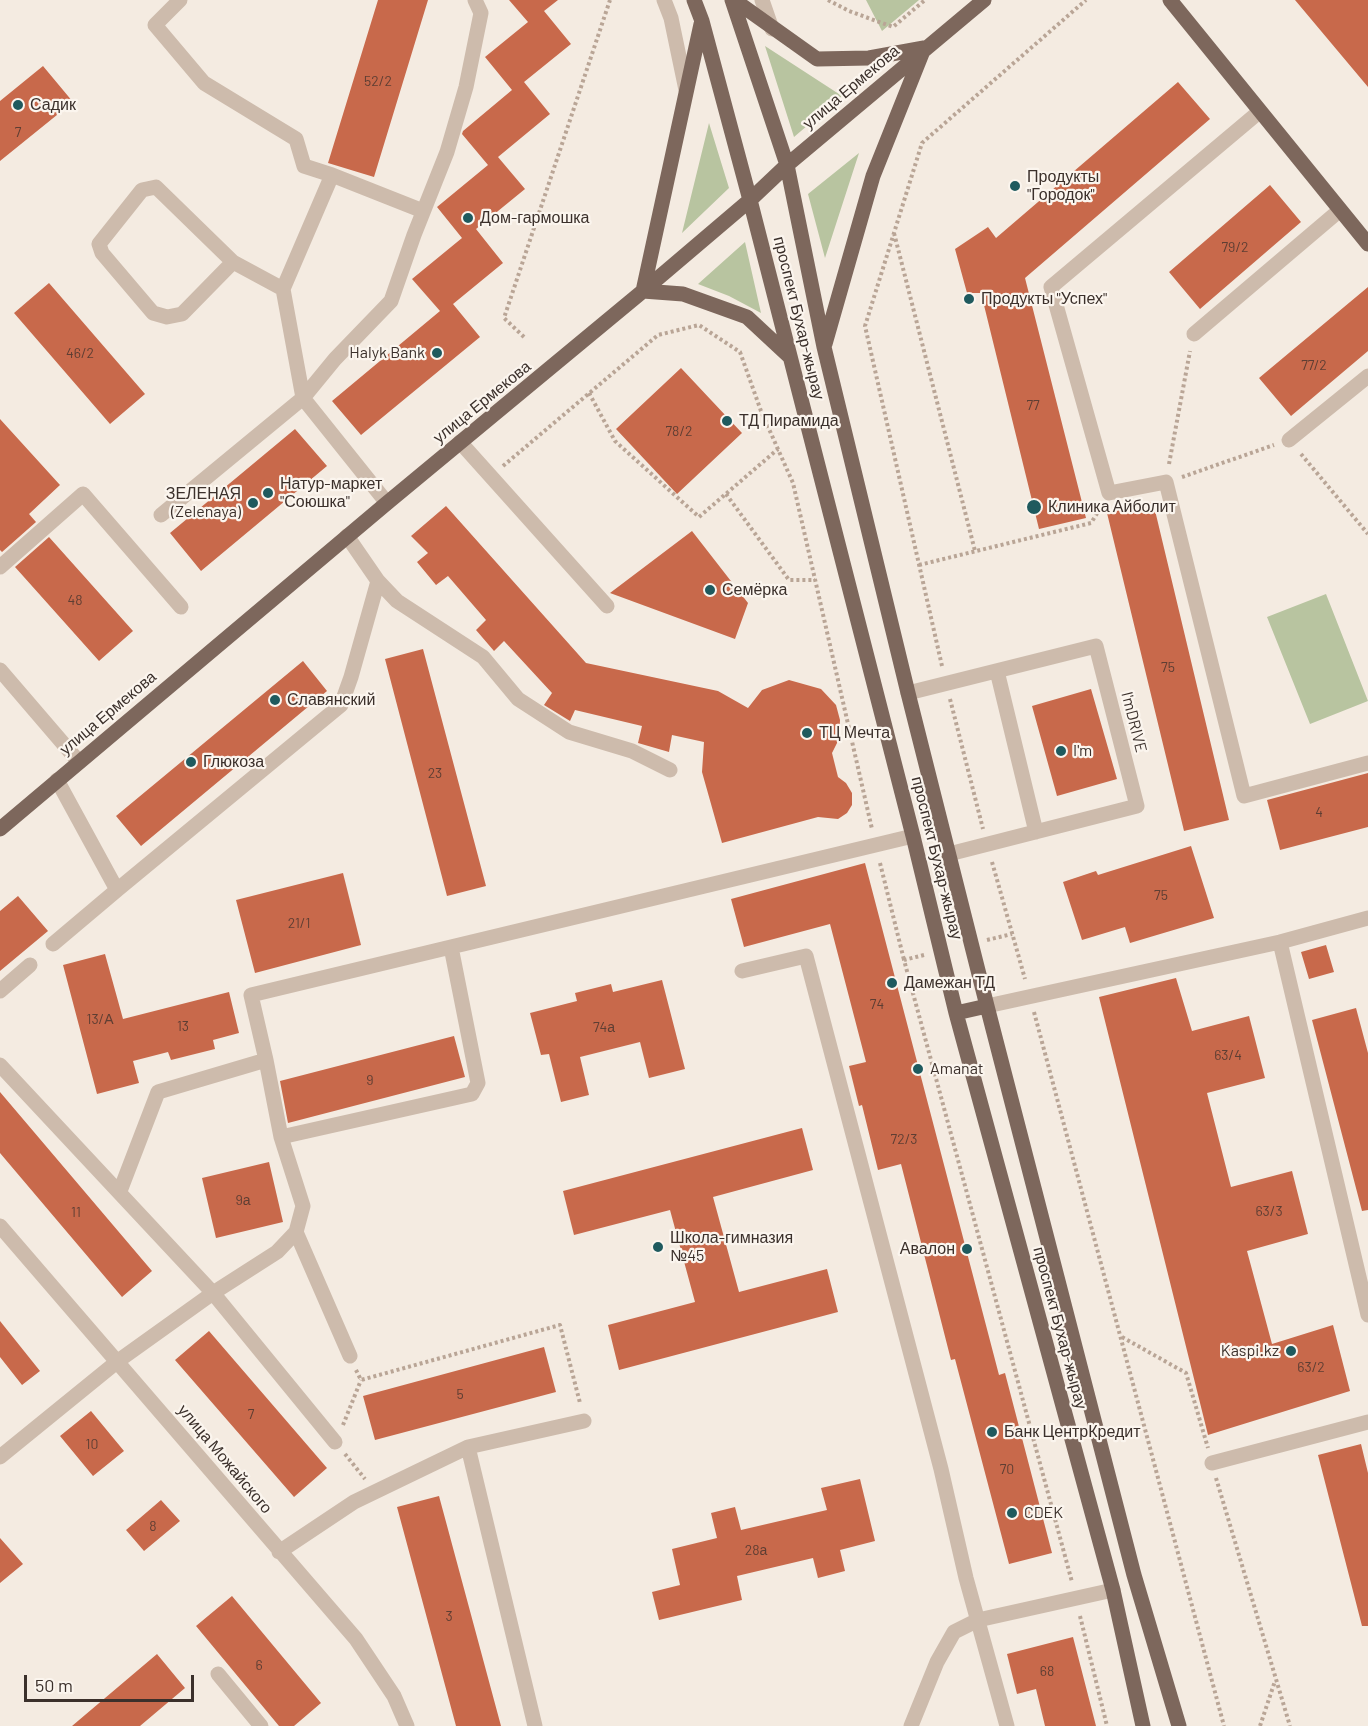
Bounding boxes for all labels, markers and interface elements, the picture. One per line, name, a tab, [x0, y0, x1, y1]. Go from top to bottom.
street label: улица Ермекова	[799, 41, 903, 133]
house number: 52/2	[364, 73, 392, 89]
place label: Садик	[30, 95, 76, 115]
marker: Садик	[11, 98, 25, 112]
house number: 7	[15, 124, 21, 140]
place label: Продукты "Городок"	[1027, 167, 1099, 205]
marker: Продукты "Городок"	[1008, 179, 1022, 193]
place label: Дом-гармошка	[480, 208, 589, 228]
marker: Дом-гармошка	[461, 211, 475, 225]
street label: проспект Бухар-жырау	[769, 234, 829, 402]
house number: 79/2	[1221, 239, 1249, 255]
place label: Продукты "Успех"	[981, 289, 1107, 309]
marker: Продукты "Успех"	[962, 292, 976, 306]
place label: Halyk Bank	[349, 343, 425, 363]
house number: 46/2	[66, 345, 94, 361]
marker: Halyk Bank	[430, 346, 444, 360]
street label: улица Ермекова	[429, 357, 535, 447]
house number: 77/2	[1301, 357, 1327, 373]
house number: 77	[1026, 397, 1040, 413]
place label: ТД Пирамида	[739, 411, 839, 431]
marker: ТД Пирамида	[720, 414, 734, 428]
house number: 78/2	[665, 423, 693, 439]
place label: Натур-маркет "Союшка"	[280, 474, 382, 512]
place label: ЗЕЛЕНАЯ (Zelenaya)	[166, 484, 241, 522]
marker: Натур-маркет "Союшка"	[261, 486, 275, 500]
marker: ЗЕЛЕНАЯ (Zelenaya)	[246, 496, 260, 510]
place label: Клиника Айболит	[1048, 497, 1176, 517]
marker: Клиника Айболит	[1025, 498, 1043, 516]
place label: Семёрка	[722, 580, 788, 600]
marker: Семёрка	[703, 583, 717, 597]
house number: 48	[67, 592, 83, 608]
house number: 75	[1161, 659, 1175, 675]
street label: улица Ермекова	[56, 667, 160, 759]
place label: Славянский	[287, 690, 375, 710]
street label: I'mDRIVE	[1117, 690, 1151, 754]
marker: Славянский	[268, 693, 282, 707]
place label: ТЦ Мечта	[819, 723, 890, 743]
marker: ТЦ Мечта	[800, 726, 814, 740]
place label: I'm	[1073, 741, 1092, 761]
marker: I'm	[1054, 744, 1068, 758]
place label: Глюкоза	[203, 752, 264, 772]
marker: Глюкоза	[184, 755, 198, 769]
house number: 23	[428, 765, 442, 781]
street label: проспект Бухар-жырау	[907, 774, 967, 942]
house number: 4	[1315, 804, 1323, 820]
house number: 75	[1154, 887, 1168, 903]
house number: 21/1	[288, 915, 310, 931]
place label: Дамежан ТД	[904, 973, 995, 993]
marker: Дамежан ТД	[885, 976, 899, 990]
house number: 74	[870, 996, 884, 1012]
house number: 13/А	[86, 1011, 114, 1027]
house number: 13	[177, 1018, 189, 1034]
house number: 74а	[593, 1019, 615, 1035]
house number: 63/4	[1214, 1047, 1242, 1063]
place label: Amanat	[930, 1059, 984, 1079]
marker: Amanat	[911, 1062, 925, 1076]
house number: 9	[366, 1072, 374, 1088]
house number: 72/3	[891, 1131, 917, 1147]
house number: 9а	[235, 1192, 251, 1208]
house number: 63/3	[1255, 1203, 1283, 1219]
house number: 11	[71, 1204, 81, 1220]
place label: Школа-гимназия №45	[670, 1228, 793, 1266]
place label: Авалон	[900, 1239, 955, 1259]
marker: Школа-гимназия №45	[651, 1240, 665, 1254]
marker: Авалон	[960, 1242, 974, 1256]
street label: проспект Бухар-жырау	[1029, 1245, 1091, 1411]
place label: Kaspi.kz	[1221, 1341, 1279, 1361]
marker: Kaspi.kz	[1284, 1344, 1298, 1358]
house number: 63/2	[1297, 1359, 1325, 1375]
house number: 5	[456, 1386, 464, 1402]
street label: улица Можайского	[174, 1401, 276, 1517]
house number: 7	[248, 1406, 254, 1422]
place label: Банк ЦентрКредит	[1004, 1422, 1141, 1442]
marker: Банк ЦентрКредит	[985, 1425, 999, 1439]
house number: 10	[86, 1436, 98, 1452]
house number: 70	[1000, 1461, 1014, 1477]
place label: CDEK	[1024, 1503, 1063, 1523]
marker: CDEK	[1005, 1506, 1019, 1520]
house number: 8	[149, 1518, 157, 1534]
house number: 28а	[745, 1542, 767, 1558]
house number: 3	[445, 1608, 453, 1624]
house number: 6	[255, 1657, 263, 1673]
scale bar	[27, 1663, 196, 1701]
house number: 68	[1040, 1663, 1054, 1679]
text: 50 m	[35, 1674, 73, 1696]

